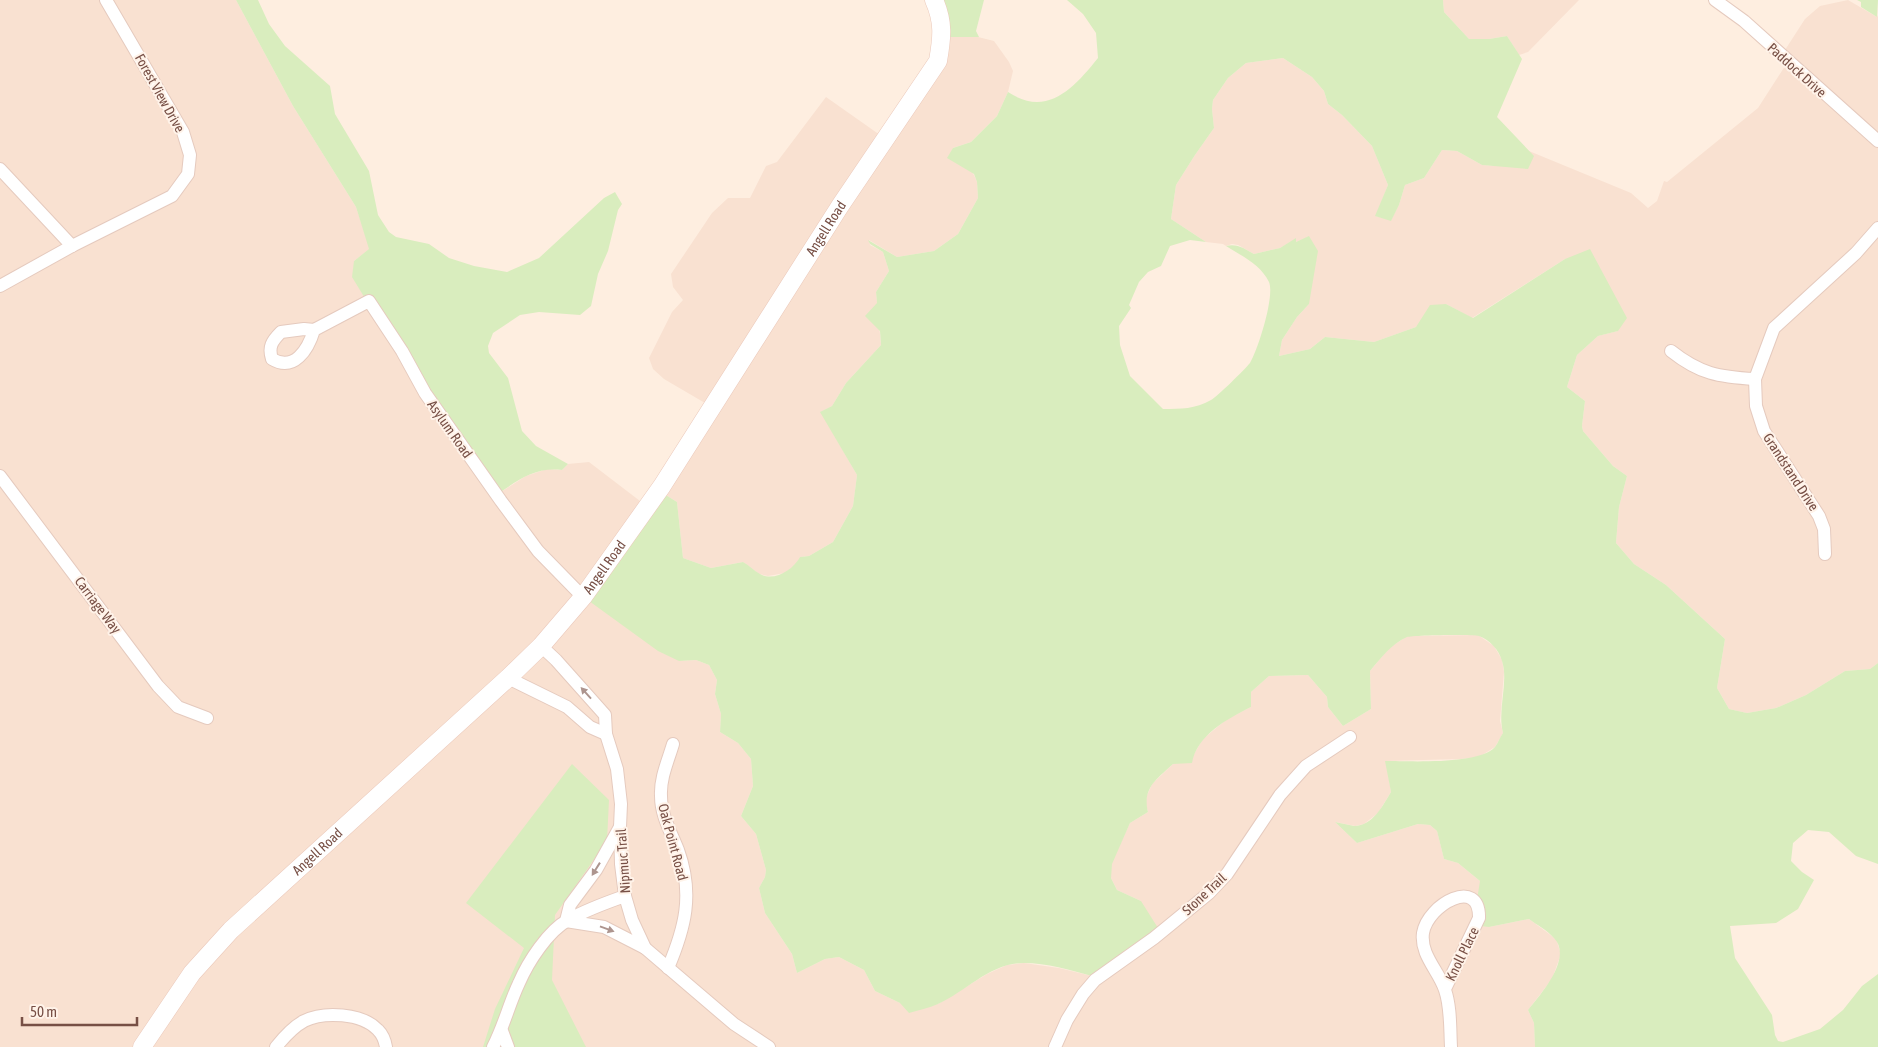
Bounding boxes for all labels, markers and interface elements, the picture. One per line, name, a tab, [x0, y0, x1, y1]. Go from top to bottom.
street label: Paddock Drive	[1764, 40, 1830, 100]
street label: Forest View Drive	[132, 51, 188, 135]
street label: Angell Road	[802, 198, 849, 259]
street label: Asylum Road	[424, 397, 476, 461]
street label: Grandstand Drive	[1760, 430, 1822, 514]
street label: Angell Road	[580, 537, 629, 597]
street label: Carriage Way	[72, 573, 125, 637]
one-way arrow	[580, 687, 592, 699]
street label: Oak Point Road	[655, 802, 691, 882]
street label: Angell Road	[289, 825, 346, 878]
street label: Nipmuc Trail	[613, 828, 633, 894]
one-way arrow	[591, 863, 601, 876]
street label: Stone Trail	[1179, 870, 1229, 918]
street label: Knoll Place	[1442, 924, 1482, 984]
one-way arrow	[600, 926, 615, 933]
scale bar	[22, 994, 138, 1026]
text: 50 m	[30, 1003, 57, 1020]

